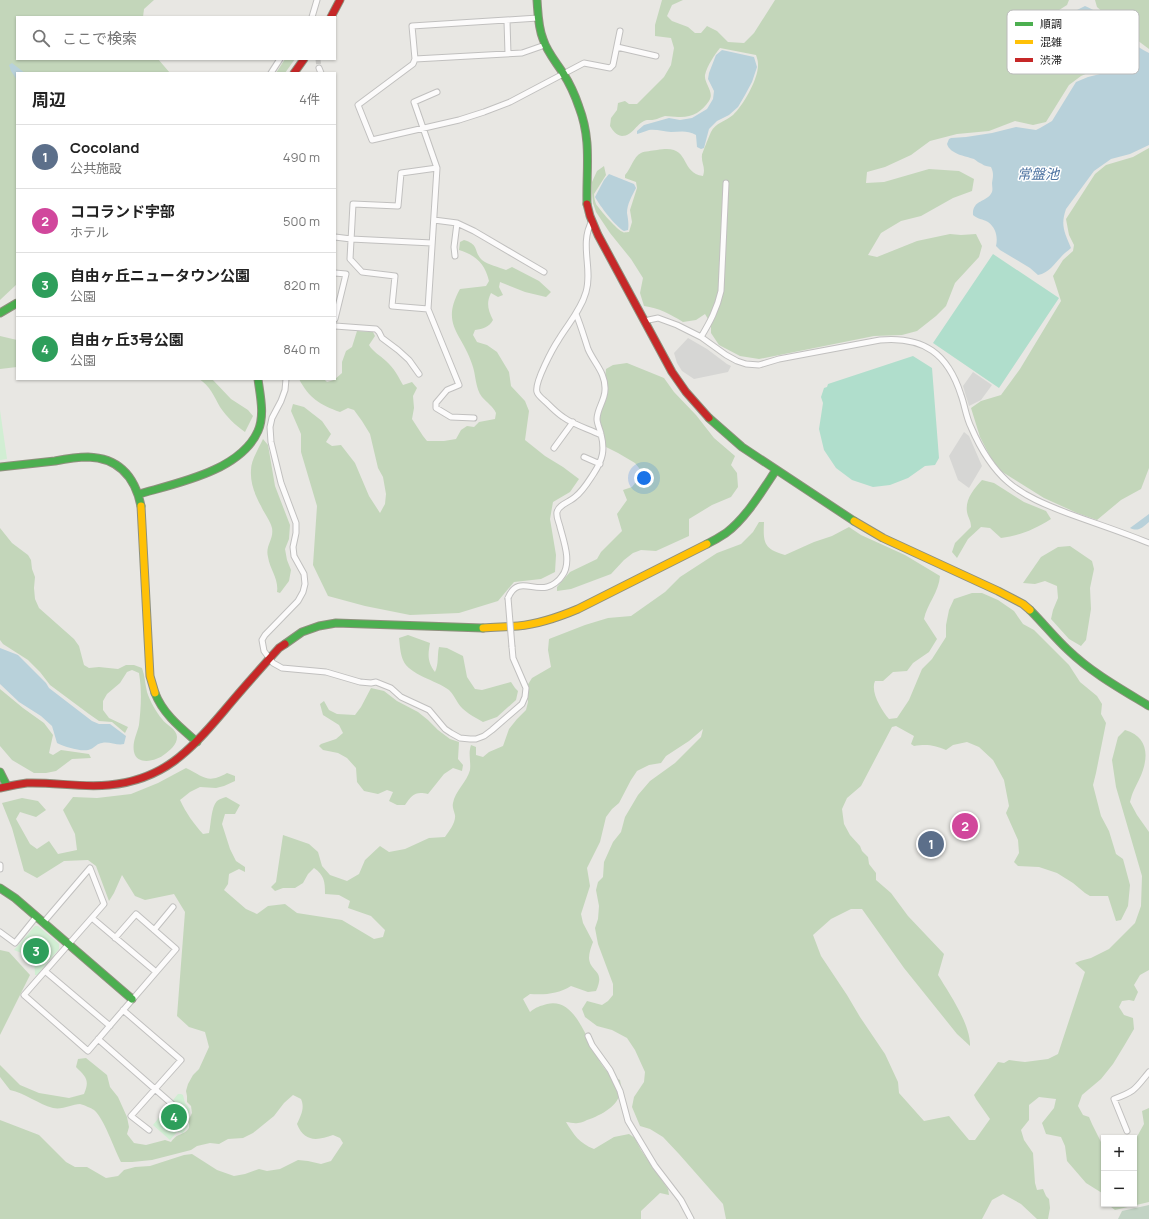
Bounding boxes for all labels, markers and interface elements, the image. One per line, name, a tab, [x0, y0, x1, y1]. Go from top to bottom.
legend	[1007, 10, 1139, 74]
search box	[16, 16, 336, 60]
text: 順調	[1040, 16, 1062, 31]
icon: search	[30, 27, 52, 49]
text: ここで検索	[62, 28, 137, 49]
text: 混雑	[1040, 34, 1062, 49]
text: 渋滞	[1040, 52, 1062, 67]
text: 周辺	[32, 88, 66, 111]
text: 4件	[299, 90, 320, 108]
text: Cocoland	[70, 137, 139, 158]
text: 1	[42, 148, 48, 166]
text: 490 m	[283, 148, 320, 166]
text: 公共施設	[70, 159, 122, 177]
water label: 常盤池	[1017, 164, 1061, 183]
text: ココランド宇部	[70, 201, 175, 222]
text: 2	[41, 212, 49, 230]
text: 500 m	[283, 212, 320, 230]
text: ホテル	[70, 223, 109, 241]
text: 自由ヶ丘ニュータウン公園	[70, 265, 250, 286]
text: 3	[41, 276, 49, 294]
text: 820 m	[283, 276, 320, 294]
text: 公園	[70, 287, 96, 305]
text: 自由ヶ丘3号公園	[70, 329, 184, 350]
text: 4	[41, 340, 49, 358]
text: 840 m	[283, 340, 320, 358]
text: 公園	[70, 351, 96, 369]
your location	[634, 468, 654, 488]
pin: 2	[952, 811, 978, 841]
pin: 1	[918, 829, 944, 859]
pin: 3	[23, 936, 49, 966]
pin: 4	[161, 1102, 187, 1132]
map controls	[1101, 1135, 1137, 1207]
button: +	[1101, 1135, 1137, 1171]
button: −	[1101, 1171, 1137, 1207]

